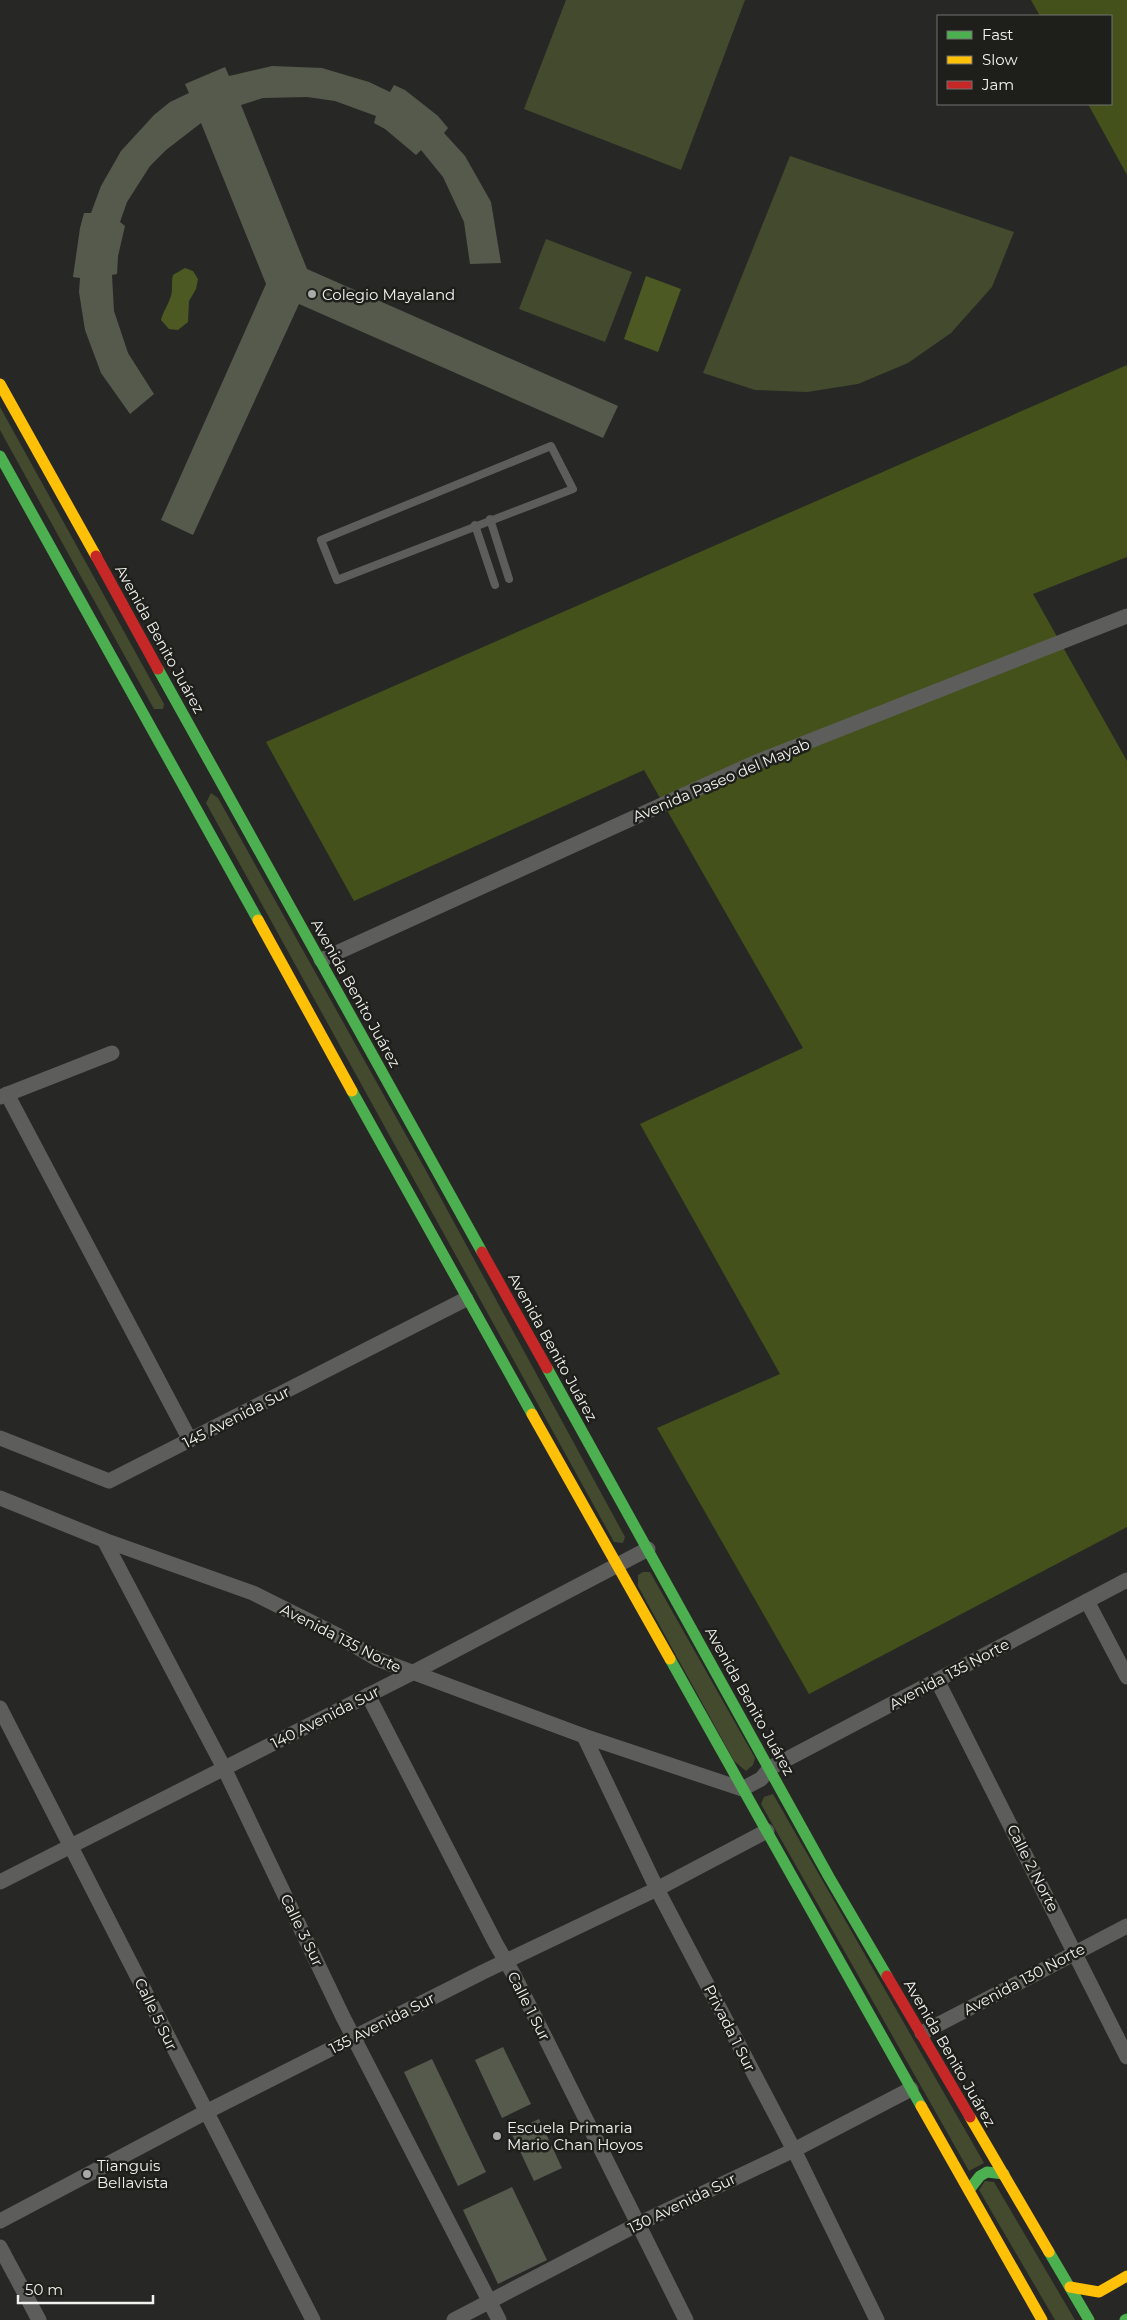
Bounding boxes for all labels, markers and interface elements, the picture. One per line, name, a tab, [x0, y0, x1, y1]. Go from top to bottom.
legend	[937, 15, 1112, 105]
text: Fast	[982, 25, 1013, 44]
text: Slow	[982, 50, 1018, 69]
text: Jam	[981, 75, 1014, 94]
place label: Colegio Mayaland	[322, 285, 455, 304]
marker: Colegio Mayaland	[306, 288, 318, 300]
street label: Avenida Benito Juárez	[111, 561, 209, 717]
street label: Avenida Paseo del Mayab	[630, 734, 812, 826]
street label: Avenida Benito Juárez	[307, 915, 405, 1071]
street label: Avenida Benito Juárez	[504, 1269, 602, 1425]
street label: 145 Avenida Sur	[179, 1382, 293, 1452]
street label: Avenida 135 Norte	[277, 1599, 405, 1677]
street label: Avenida Benito Juárez	[701, 1623, 799, 1779]
street label: Avenida 135 Norte	[886, 1634, 1012, 1714]
street label: 140 Avenida Sur	[268, 1682, 382, 1752]
street label: Calle 2 Norte	[1003, 1821, 1063, 1915]
street label: Calle 3 Sur	[276, 1891, 328, 1969]
street label: Avenida 130 Norte	[960, 1939, 1088, 2019]
street label: Calle 1 Sur	[503, 1968, 555, 2044]
street label: Calle 5 Sur	[130, 1975, 182, 2053]
street label: Avenida Benito Juárez	[900, 1976, 1000, 2130]
street label: Privada 1 Sur	[700, 1982, 760, 2074]
street label: 135 Avenida Sur	[326, 1988, 438, 2058]
place label: Escuela Primaria Mario Chan Hoyos	[507, 2118, 643, 2154]
marker: Escuela Primaria Mario Chan Hoyos	[491, 2130, 503, 2142]
place label: Tianguis Bellavista	[97, 2156, 168, 2192]
marker: Tianguis Bellavista	[81, 2168, 93, 2180]
street label: 130 Avenida Sur	[625, 2169, 739, 2237]
scale bar	[18, 2272, 152, 2304]
text: 50 m	[25, 2280, 63, 2299]

